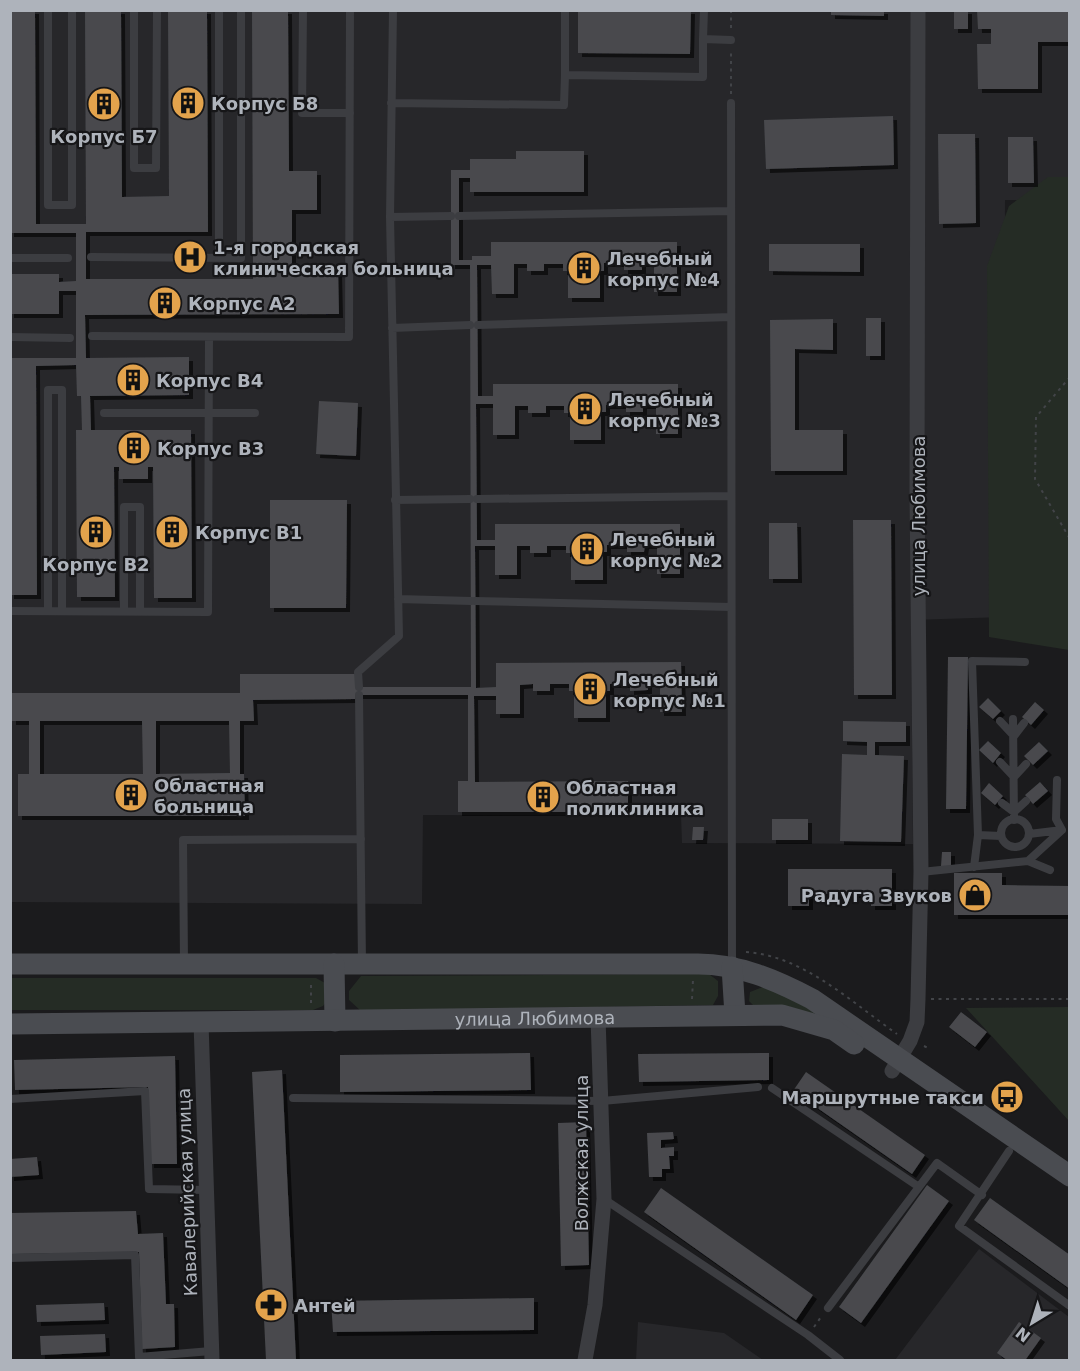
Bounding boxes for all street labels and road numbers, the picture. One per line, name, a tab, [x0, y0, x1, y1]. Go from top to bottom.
street label: улица Любимова	[908, 436, 929, 596]
street label: улица Любимова	[455, 1006, 615, 1029]
street label: Волжская улица	[571, 1075, 592, 1231]
street label: Кавалерийская улица	[173, 1088, 201, 1296]

